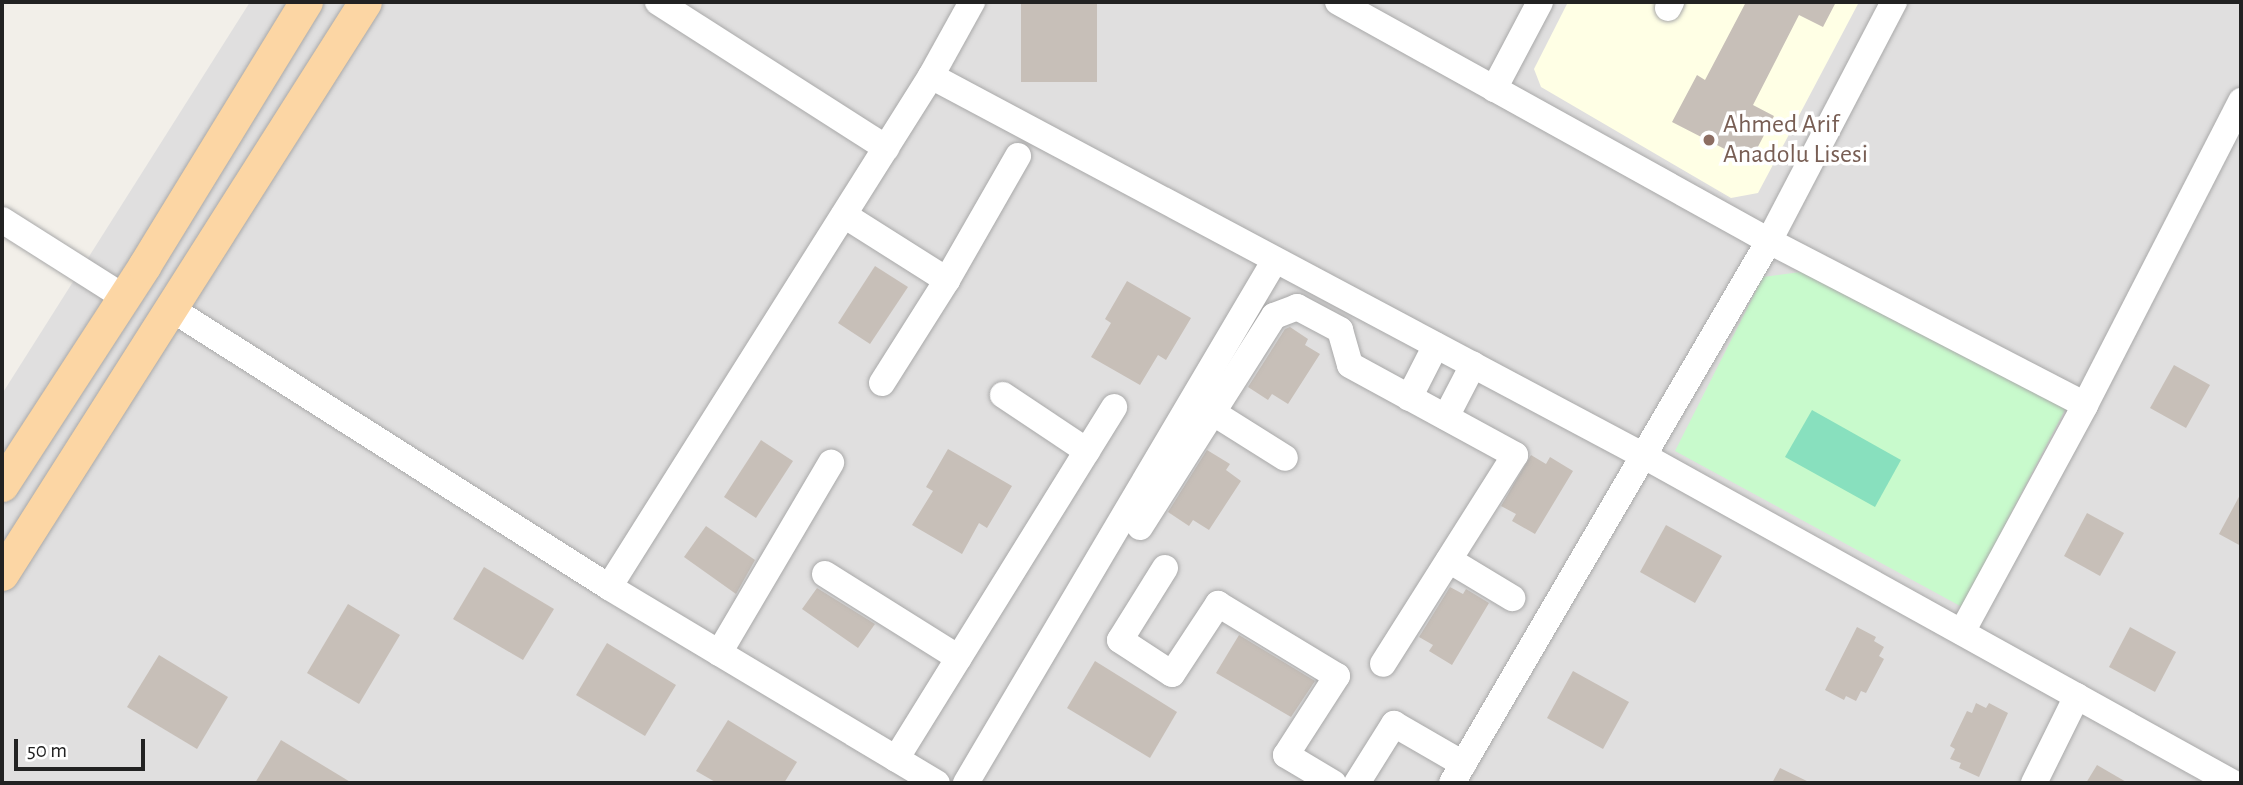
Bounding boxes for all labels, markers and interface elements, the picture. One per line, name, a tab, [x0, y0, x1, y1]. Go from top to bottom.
place label: Ahmed Arif Anadolu Lisesi	[1723, 109, 1868, 170]
marker: Ahmed Arif Anadolu Lisesi	[1701, 132, 1717, 148]
scale bar	[18, 726, 149, 770]
text: 50 m	[27, 740, 67, 761]

